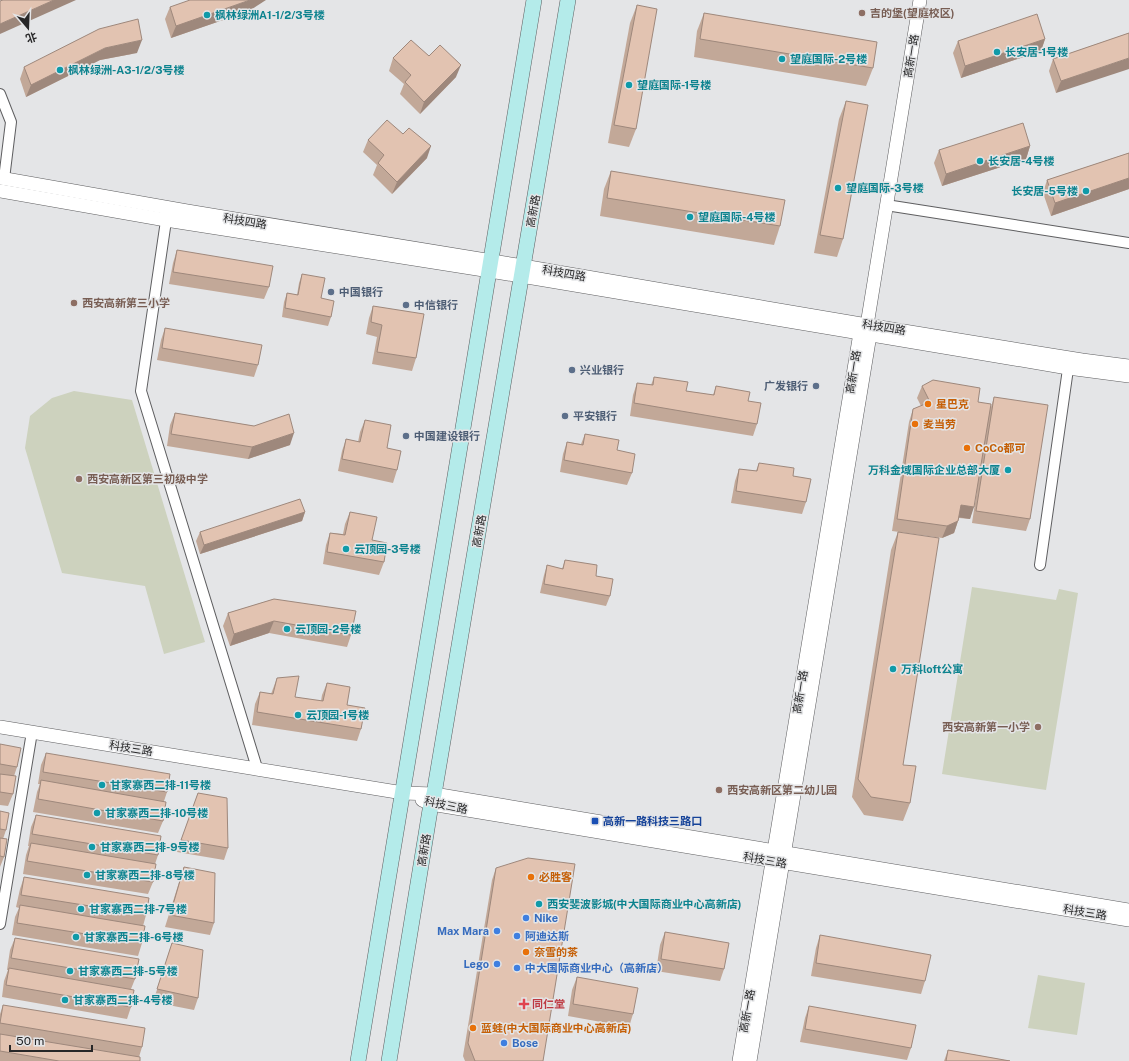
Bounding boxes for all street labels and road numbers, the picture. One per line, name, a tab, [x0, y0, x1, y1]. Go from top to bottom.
street label: 高新一路	[902, 33, 920, 79]
street label: 高新路	[524, 194, 542, 228]
street label: 科技四路	[222, 212, 268, 230]
street label: 科技四路	[541, 263, 587, 283]
street label: 科技四路	[861, 318, 907, 336]
street label: 高新一路	[844, 349, 862, 395]
street label: 高新路	[470, 514, 488, 548]
street label: 高新一路	[791, 669, 809, 715]
street label: 科技三路	[108, 739, 154, 757]
street label: 科技三路	[423, 795, 469, 815]
street label: 高新路	[415, 833, 433, 867]
street label: 科技三路	[742, 850, 788, 870]
street label: 科技三路	[1062, 903, 1108, 921]
street label: 高新一路	[737, 988, 757, 1034]

